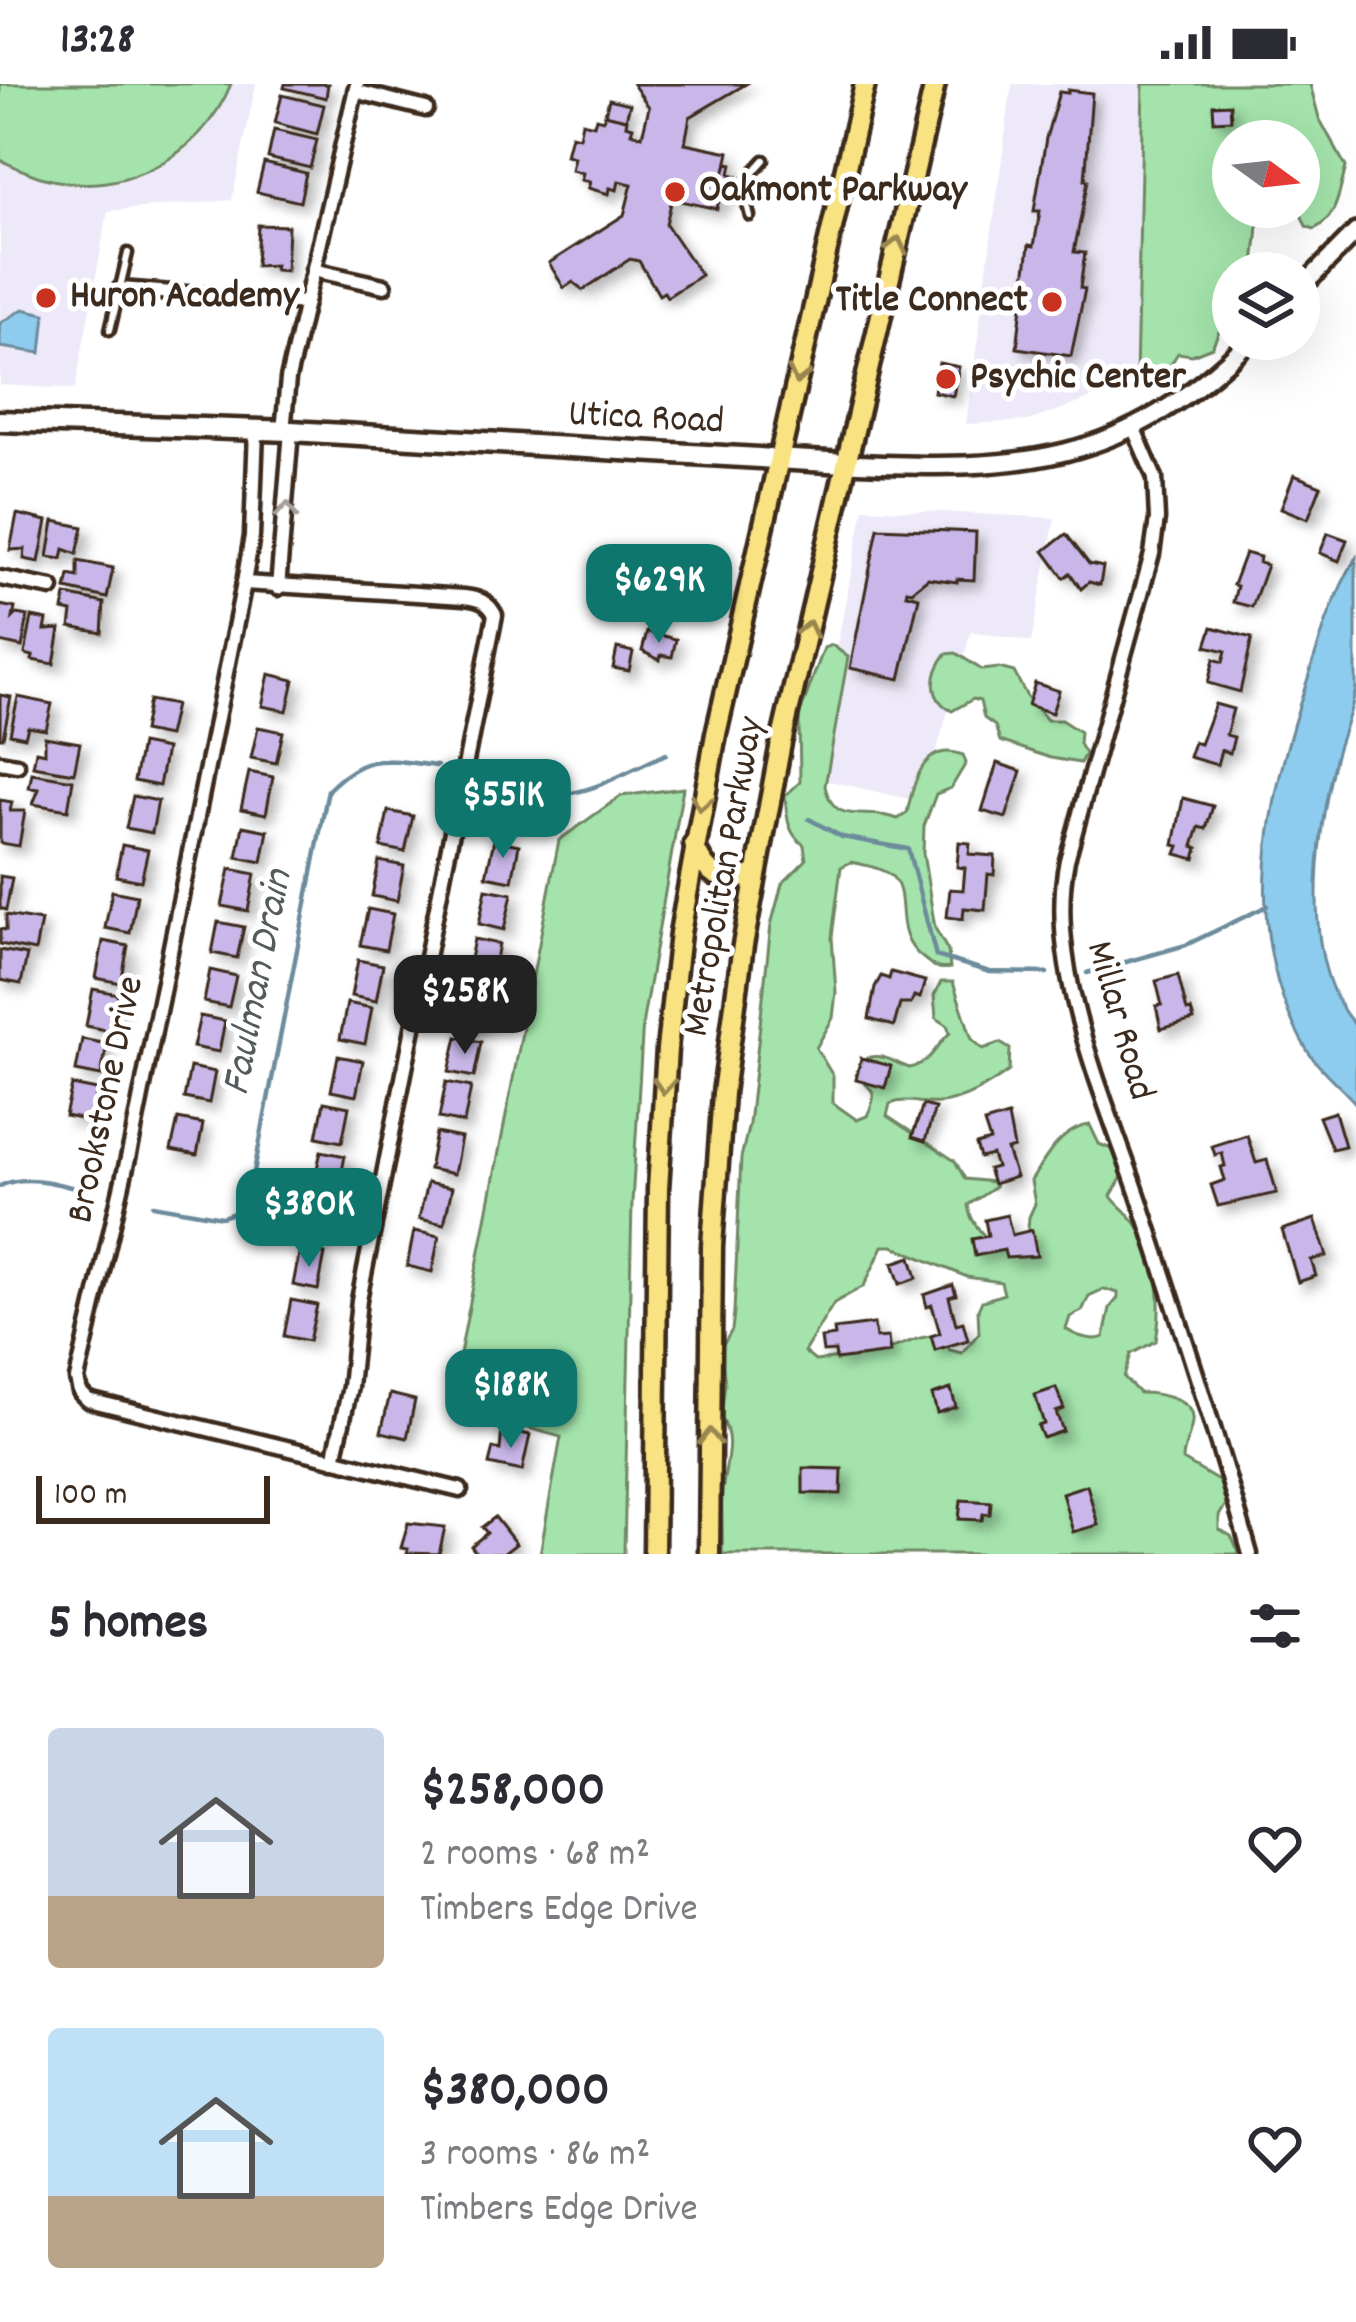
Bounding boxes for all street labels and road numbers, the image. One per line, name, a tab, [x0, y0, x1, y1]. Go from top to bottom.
street label: Utica Road	[567, 388, 725, 452]
street label: Metropolitan Parkway	[671, 712, 781, 1041]
street label: Millar Road	[1069, 935, 1167, 1107]
street label: Brookstone Drive	[55, 971, 161, 1229]

